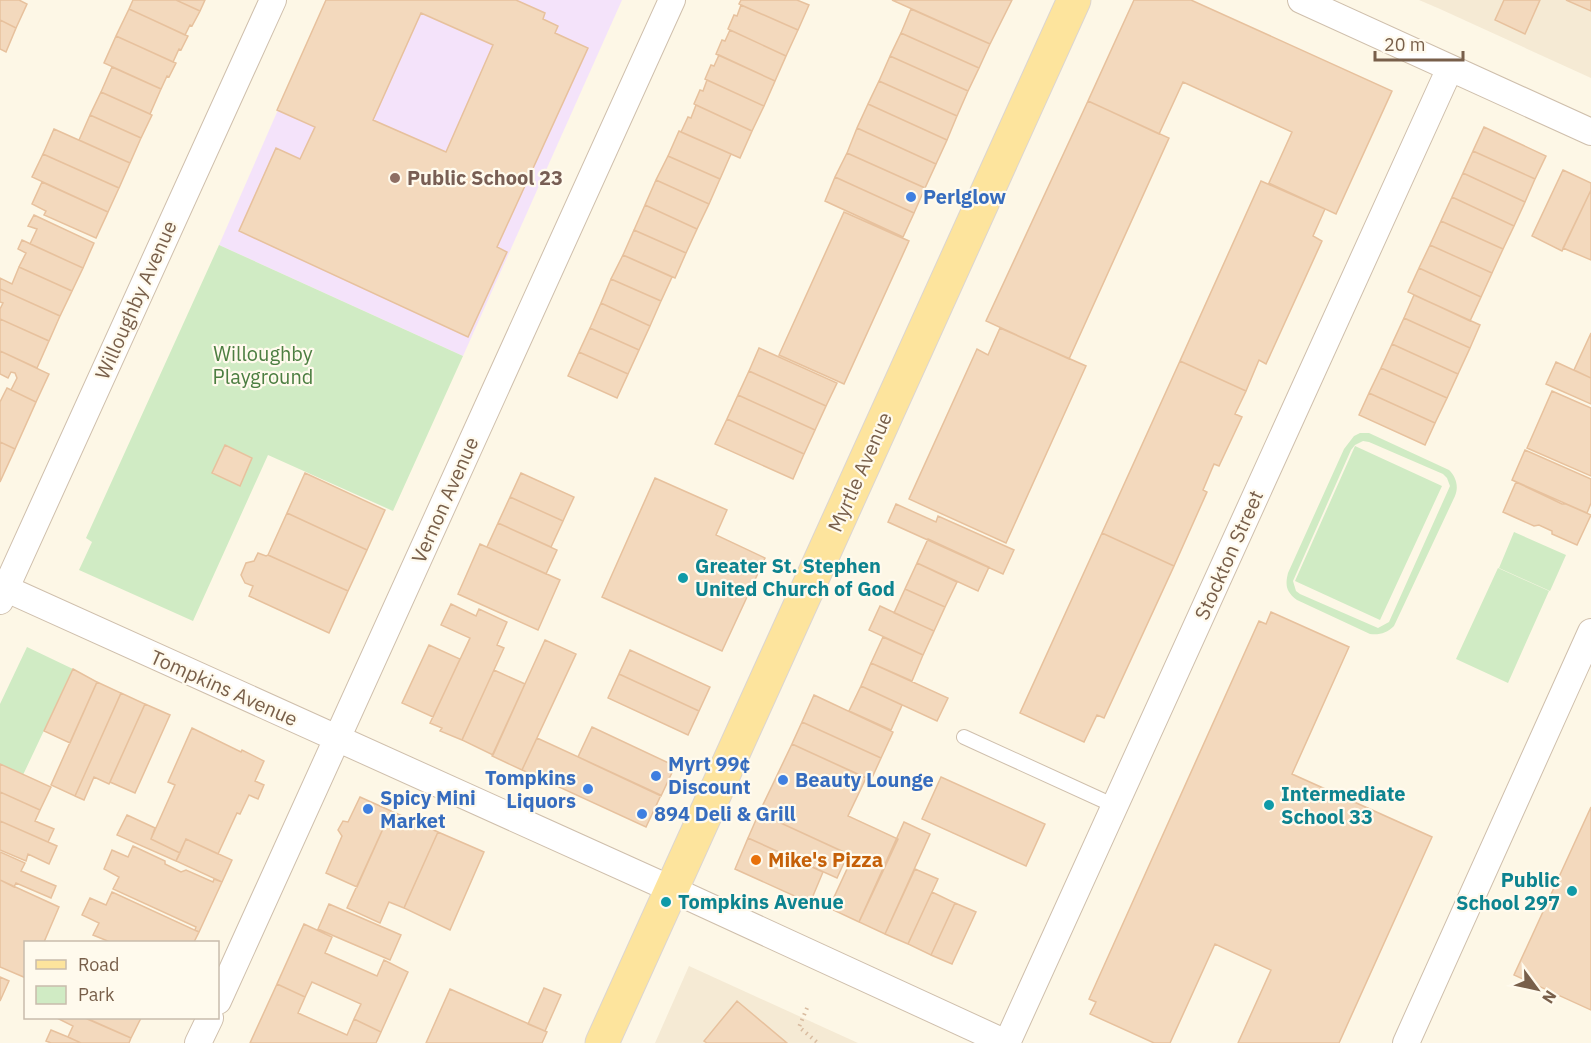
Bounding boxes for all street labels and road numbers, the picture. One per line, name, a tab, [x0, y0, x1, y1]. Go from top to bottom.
street label: Willoughby Avenue	[88, 216, 183, 383]
street label: Myrtle Avenue	[821, 408, 898, 536]
street label: Vernon Avenue	[405, 432, 484, 567]
street label: Stockton Street	[1188, 486, 1269, 624]
street label: Tompkins Avenue	[146, 643, 302, 732]

